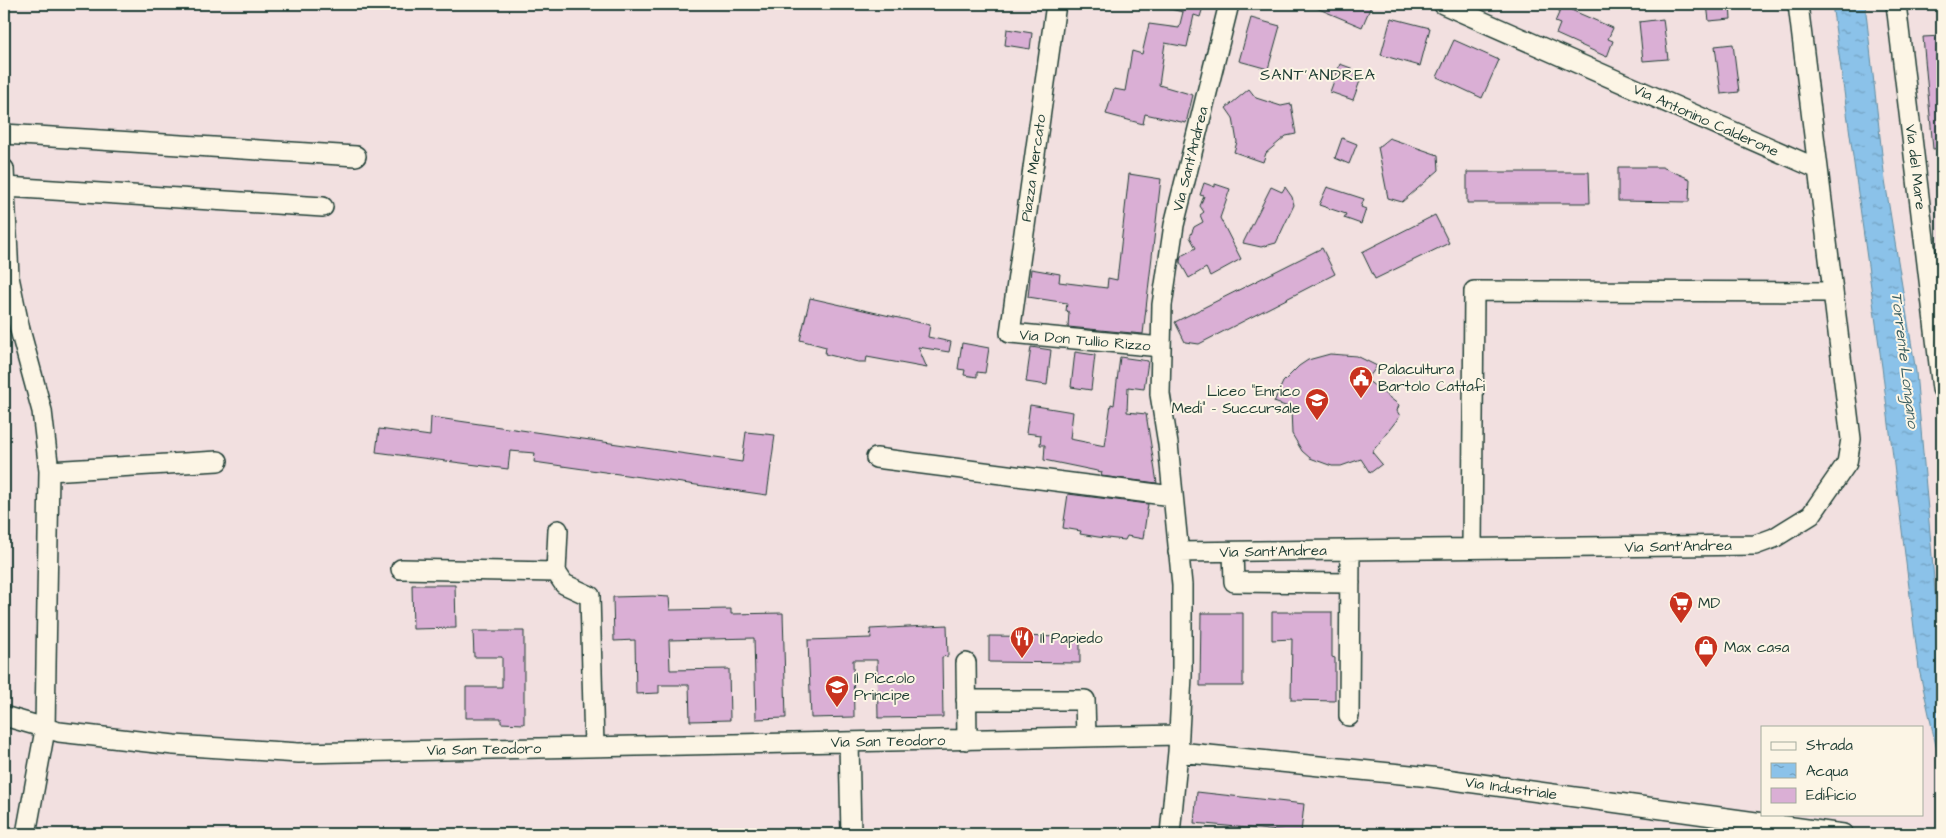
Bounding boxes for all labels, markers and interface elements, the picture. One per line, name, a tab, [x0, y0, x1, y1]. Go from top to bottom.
district label: SANT'ANDREA	[1260, 64, 1376, 86]
street label: Via Antonino Calderone	[1630, 79, 1782, 162]
street label: Via Sant'Andrea	[1167, 104, 1214, 214]
street label: Piazza Mercato	[1016, 112, 1052, 223]
street label: Via del Mare	[1900, 123, 1931, 211]
water label: Torrente Longano	[1885, 291, 1924, 430]
street label: Via Don Tullio Rizzo	[1018, 324, 1152, 357]
place label: Palacultura Bartolo Cattafi	[1378, 359, 1486, 397]
public building icon: Palacultura Bartolo Cattafi	[1348, 365, 1374, 399]
place label: Liceo "Enrico Medi" - Succursale	[1172, 381, 1301, 419]
school or university icon: Liceo "Enrico Medi" - Succursale	[1304, 387, 1330, 421]
street label: Via Sant'Andrea	[1624, 535, 1732, 558]
street label: Via Sant'Andrea	[1219, 540, 1327, 563]
supermarket icon: MD	[1668, 590, 1694, 624]
place label: MD	[1698, 593, 1720, 614]
restaurant icon: Il Papiedo	[1009, 625, 1035, 659]
place label: Il Papiedo	[1040, 628, 1103, 649]
shop icon: Max casa	[1693, 634, 1719, 668]
place label: Max casa	[1724, 637, 1790, 658]
place label: Il Piccolo Principe	[854, 668, 915, 706]
school or university icon: Il Piccolo Principe	[824, 674, 850, 708]
legend	[1761, 726, 1924, 816]
street label: Via San Teodoro	[830, 730, 946, 753]
text: Strada	[1806, 735, 1853, 756]
street label: Via San Teodoro	[426, 738, 542, 761]
text: Acqua	[1806, 761, 1848, 782]
street label: Via Industriale	[1464, 772, 1558, 805]
text: Edificio	[1806, 785, 1857, 806]

